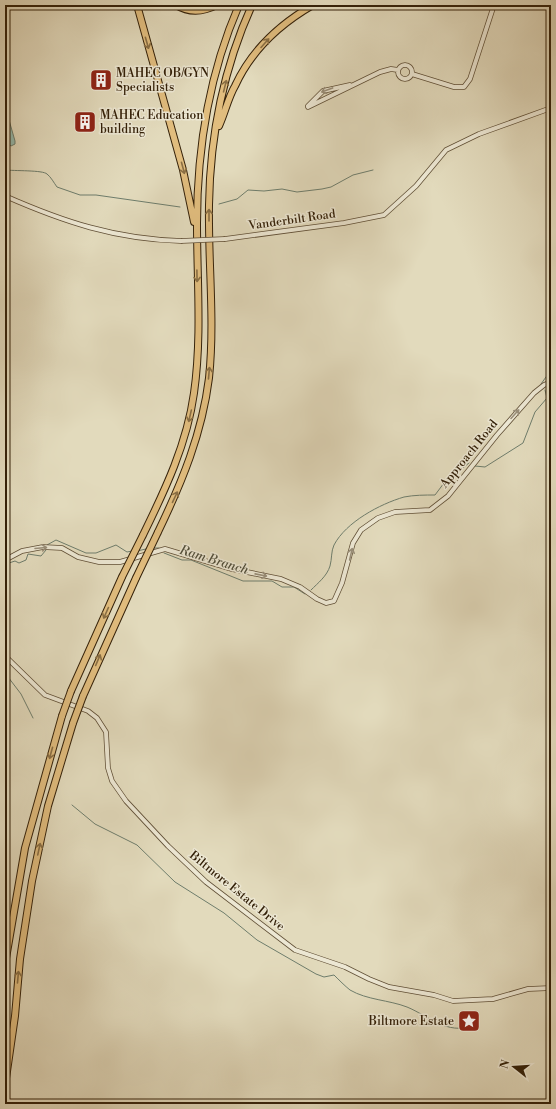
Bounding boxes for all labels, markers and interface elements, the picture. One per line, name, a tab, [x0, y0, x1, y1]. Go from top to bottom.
one-way arrow	[144, 36, 151, 49]
one-way arrow	[260, 38, 269, 48]
place label: MAHEC OB/GYN Specialists	[116, 66, 209, 95]
building icon: MAHEC OB/GYN Specialists	[88, 67, 114, 93]
one-way arrow	[222, 80, 229, 93]
one-way arrow	[321, 87, 333, 95]
place label: MAHEC Education building	[100, 108, 204, 137]
building icon: MAHEC Education building	[72, 109, 98, 135]
one-way arrow	[179, 161, 187, 174]
street label: Vanderbilt Road	[247, 206, 337, 234]
one-way arrow	[205, 209, 213, 222]
one-way arrow	[193, 269, 201, 282]
one-way arrow	[205, 367, 213, 380]
one-way arrow	[510, 409, 519, 420]
one-way arrow	[185, 410, 193, 423]
street label: Approach Road	[436, 417, 501, 492]
one-way arrow	[172, 492, 179, 504]
water label: Ram Branch	[177, 542, 251, 578]
one-way arrow	[35, 545, 48, 552]
one-way arrow	[347, 547, 355, 560]
one-way arrow	[254, 572, 267, 580]
one-way arrow	[102, 607, 109, 619]
one-way arrow	[95, 655, 102, 667]
one-way arrow	[47, 747, 55, 760]
one-way arrow	[35, 843, 43, 856]
street label: Biltmore Estate Drive	[185, 847, 288, 934]
one-way arrow	[15, 971, 22, 984]
place icon: Biltmore Estate	[456, 1008, 482, 1034]
place label: Biltmore Estate	[368, 1014, 454, 1029]
north arrow	[494, 1047, 534, 1087]
text: N	[497, 1058, 513, 1071]

